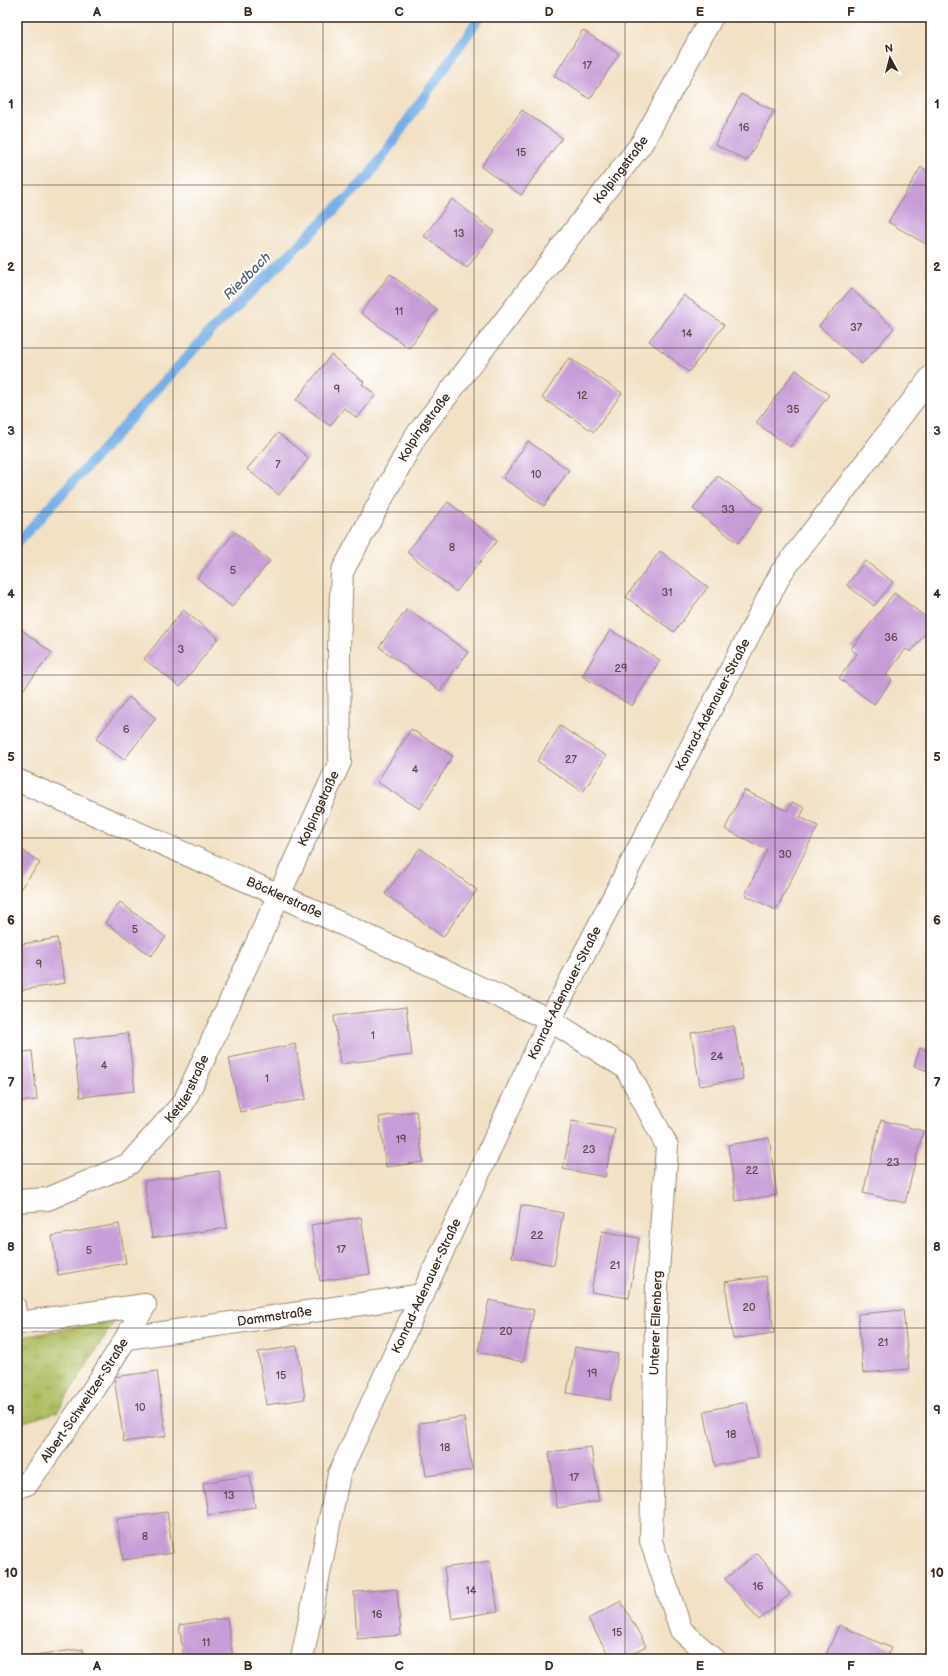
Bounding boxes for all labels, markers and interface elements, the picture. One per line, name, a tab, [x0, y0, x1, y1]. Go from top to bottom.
text: A	[92, 4, 101, 20]
text: B	[243, 4, 253, 20]
text: C	[394, 4, 404, 20]
text: D	[544, 4, 554, 20]
text: E	[696, 4, 705, 20]
text: F	[847, 4, 855, 20]
north arrow	[870, 38, 910, 78]
text: N	[884, 42, 894, 56]
house number: 17	[582, 59, 592, 72]
text: 1	[8, 96, 14, 112]
text: 1	[934, 96, 940, 112]
house number: 16	[739, 121, 750, 134]
street label: Kolpingstraße	[590, 133, 652, 207]
house number: 15	[516, 146, 526, 159]
house number: 13	[453, 227, 465, 240]
water label: Riedbach	[220, 248, 275, 303]
text: 2	[7, 259, 15, 275]
text: 2	[933, 259, 941, 275]
house number: 11	[395, 305, 403, 318]
house number: 37	[850, 321, 863, 334]
house number: 14	[682, 327, 693, 340]
house number: 9	[334, 383, 340, 396]
street label: Kolpingstraße	[395, 389, 454, 465]
house number: 12	[577, 389, 588, 402]
house number: 35	[786, 403, 800, 416]
text: 3	[7, 423, 15, 439]
text: 3	[933, 423, 941, 439]
house number: 7	[275, 458, 281, 471]
house number: 10	[531, 468, 542, 481]
house number: 33	[721, 503, 735, 516]
house number: 8	[449, 541, 455, 554]
house number: 5	[230, 564, 236, 577]
text: 4	[7, 586, 15, 602]
house number: 31	[661, 586, 673, 599]
text: 4	[933, 586, 941, 602]
house number: 36	[884, 631, 898, 644]
street label: Konrad-Adenauer-Straße	[672, 636, 754, 774]
house number: 3	[178, 643, 185, 656]
house number: 29	[615, 662, 627, 675]
house number: 6	[123, 723, 130, 736]
text: 5	[7, 749, 15, 765]
text: 5	[933, 749, 941, 765]
house number: 27	[565, 753, 578, 766]
house number: 4	[412, 763, 419, 776]
street label: Kolpingstraße	[294, 768, 343, 849]
house number: 30	[778, 848, 792, 861]
street label: Böcklerstraße	[244, 874, 325, 922]
text: 6	[7, 912, 15, 928]
text: 6	[933, 912, 941, 928]
house number: 5	[132, 923, 138, 936]
street label: Konrad-Adenauer-Straße	[525, 923, 605, 1062]
house number: 9	[36, 958, 42, 971]
house number: 1	[371, 1029, 375, 1042]
house number: 24	[710, 1050, 724, 1063]
street label: Kettlerstraße	[161, 1052, 213, 1126]
house number: 4	[101, 1059, 108, 1072]
house number: 1	[265, 1072, 269, 1085]
text: 7	[7, 1075, 15, 1091]
text: 7	[933, 1075, 941, 1091]
house number: 19	[396, 1133, 406, 1146]
house number: 23	[582, 1143, 596, 1156]
house number: 23	[886, 1156, 900, 1169]
house number: 22	[746, 1164, 759, 1177]
street label: Konrad-Adenauer-Straße	[388, 1216, 465, 1356]
house number: 22	[531, 1229, 544, 1242]
text: 8	[7, 1239, 15, 1255]
text: 8	[933, 1239, 941, 1255]
house number: 17	[336, 1243, 346, 1256]
house number: 5	[86, 1244, 92, 1257]
house number: 21	[610, 1259, 620, 1272]
street label: Unterer Ellenberg	[646, 1270, 666, 1376]
house number: 20	[743, 1301, 756, 1314]
street label: Dammstraße	[236, 1303, 313, 1330]
house number: 20	[500, 1325, 513, 1338]
street label: Albert-Schweitzer-Straße	[37, 1335, 132, 1466]
house number: 21	[878, 1336, 888, 1349]
house number: 19	[587, 1367, 597, 1380]
house number: 15	[276, 1369, 286, 1382]
house number: 10	[135, 1401, 146, 1414]
text: 9	[7, 1402, 15, 1418]
text: 9	[933, 1402, 941, 1418]
house number: 18	[726, 1428, 736, 1441]
house number: 18	[440, 1441, 450, 1454]
house number: 17	[569, 1471, 579, 1484]
house number: 13	[223, 1489, 235, 1502]
house number: 8	[142, 1530, 148, 1543]
text: 10	[4, 1565, 18, 1581]
text: 10	[930, 1565, 944, 1581]
house number: 16	[753, 1580, 764, 1593]
house number: 14	[466, 1584, 477, 1597]
house number: 16	[372, 1608, 383, 1621]
house number: 15	[612, 1626, 622, 1639]
house number: 11	[202, 1636, 210, 1649]
text: A	[92, 1658, 101, 1674]
text: B	[243, 1658, 253, 1674]
text: C	[394, 1658, 404, 1674]
text: D	[544, 1658, 554, 1674]
text: E	[696, 1658, 705, 1674]
text: F	[847, 1658, 855, 1674]

